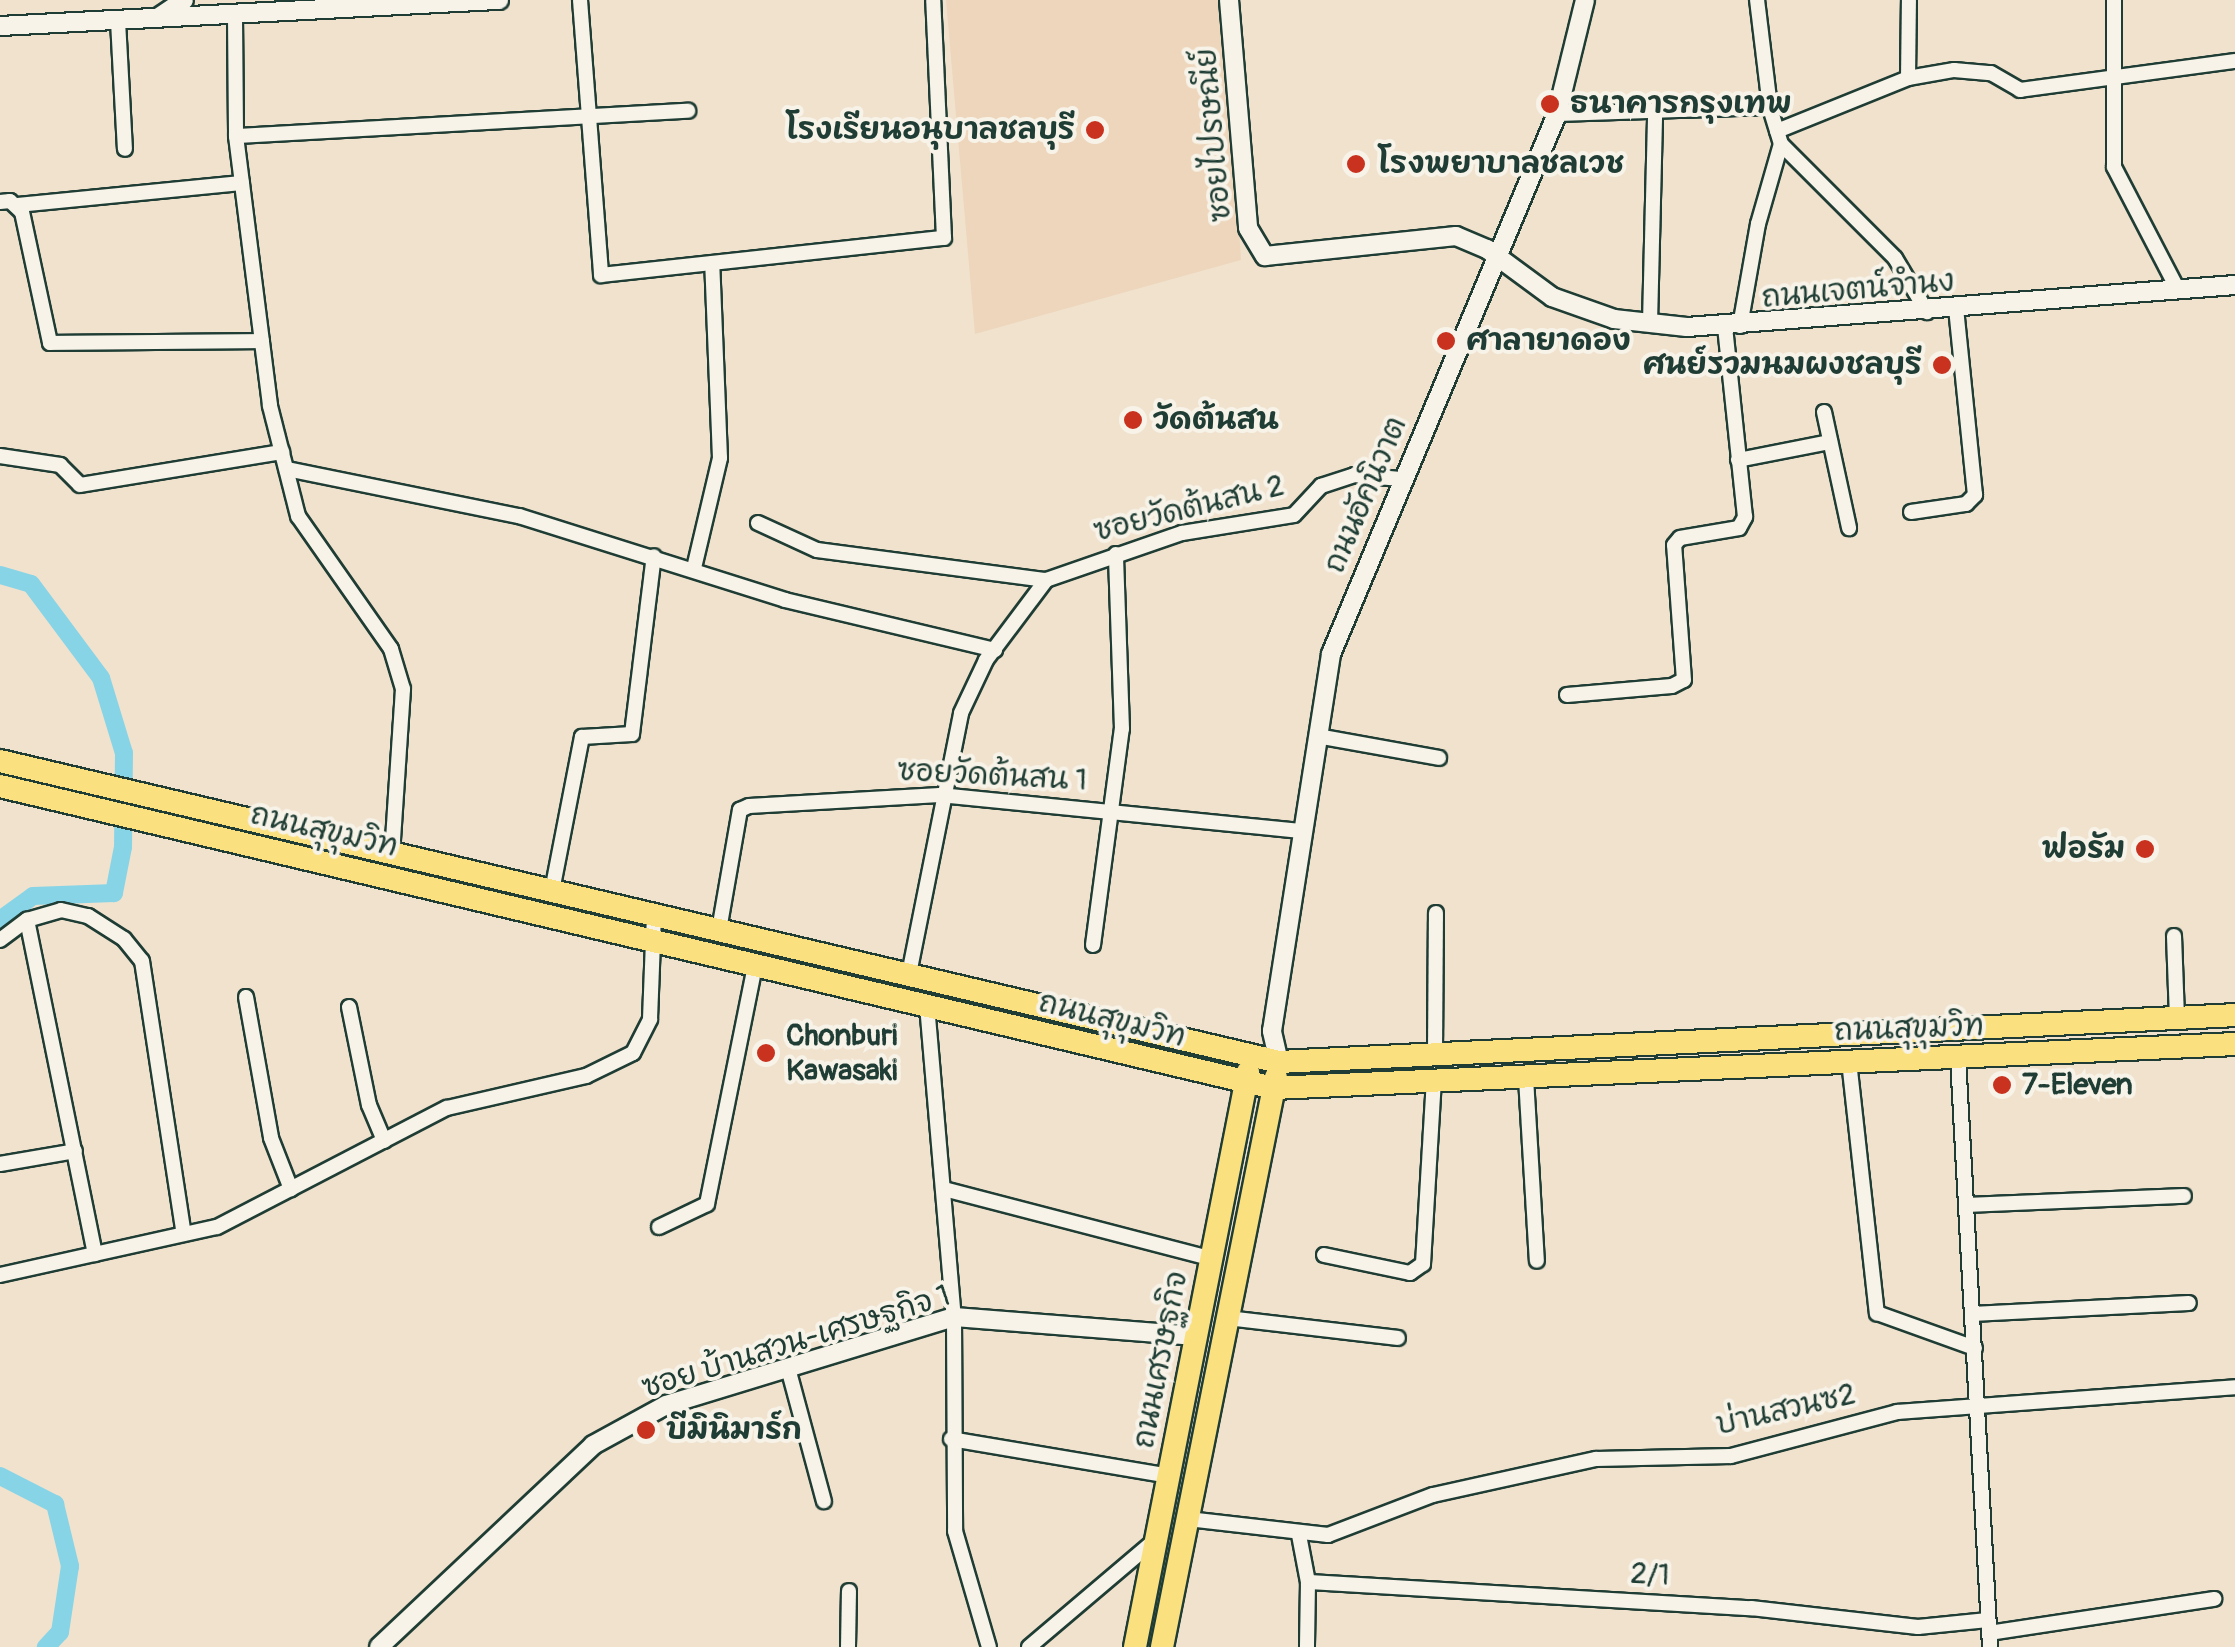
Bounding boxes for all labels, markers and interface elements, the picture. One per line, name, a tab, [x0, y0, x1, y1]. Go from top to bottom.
street label: ซอยไปรษณีย์	[1188, 47, 1240, 223]
place label: ธนาคารกรุงเทพ	[1570, 86, 1792, 122]
marker: ธนาคารกรุงเทพ	[1539, 93, 1561, 115]
place label: โรงเรียนอนุบาลชลบุรี	[786, 112, 1075, 148]
marker: โรงเรียนอนุบาลชลบุรี	[1084, 119, 1106, 141]
place label: โรงพยาบาลชลเวช	[1378, 146, 1624, 182]
marker: โรงพยาบาลชลเวช	[1343, 151, 1369, 177]
street label: ถนนเจตน์จำนง	[1760, 264, 1956, 316]
place label: ศาลายาดอง	[1466, 323, 1631, 359]
marker: ศาลายาดอง	[1435, 330, 1457, 352]
place label: ศนย์รวมนมผงชลบุรี	[1643, 347, 1922, 383]
marker: ศนย์รวมนมผงชลบุรี	[1931, 354, 1953, 376]
place label: วัดต้นสน	[1153, 402, 1279, 438]
marker: วัดต้นสน	[1122, 409, 1144, 431]
street label: ถนนอัคนิวาต	[1317, 412, 1415, 578]
street label: ซอยวัดต้นสน 2	[1090, 468, 1288, 550]
street label: ซอยวัดต้นสน 1	[896, 753, 1088, 799]
street label: ถนนสุขุมวิท	[247, 797, 401, 865]
place label: ฟอรัม	[2042, 831, 2125, 867]
marker: ฟอรัม	[2134, 838, 2156, 860]
street label: ถนนสุขุมวิท	[1035, 984, 1189, 1056]
street label: ถนนสุขุมวิท	[1833, 1008, 1985, 1050]
place label: Chonburi Kawasaki	[786, 1018, 897, 1088]
marker: Chonburi Kawasaki	[755, 1042, 777, 1064]
place label: 7-Eleven	[2022, 1067, 2133, 1103]
marker: 7-Eleven	[1991, 1074, 2013, 1096]
street label: ถนนเศรษฐกิจ	[1126, 1269, 1196, 1451]
street label: ซอย บ้านสวน-เศรษฐกิจ 1	[638, 1278, 954, 1406]
street label: บ่านสวนซ2	[1713, 1377, 1859, 1443]
place label: บีมินิมาร์ก	[666, 1412, 802, 1448]
marker: บีมินิมาร์ก	[635, 1419, 657, 1441]
street label: 2/1	[1629, 1556, 1671, 1594]

